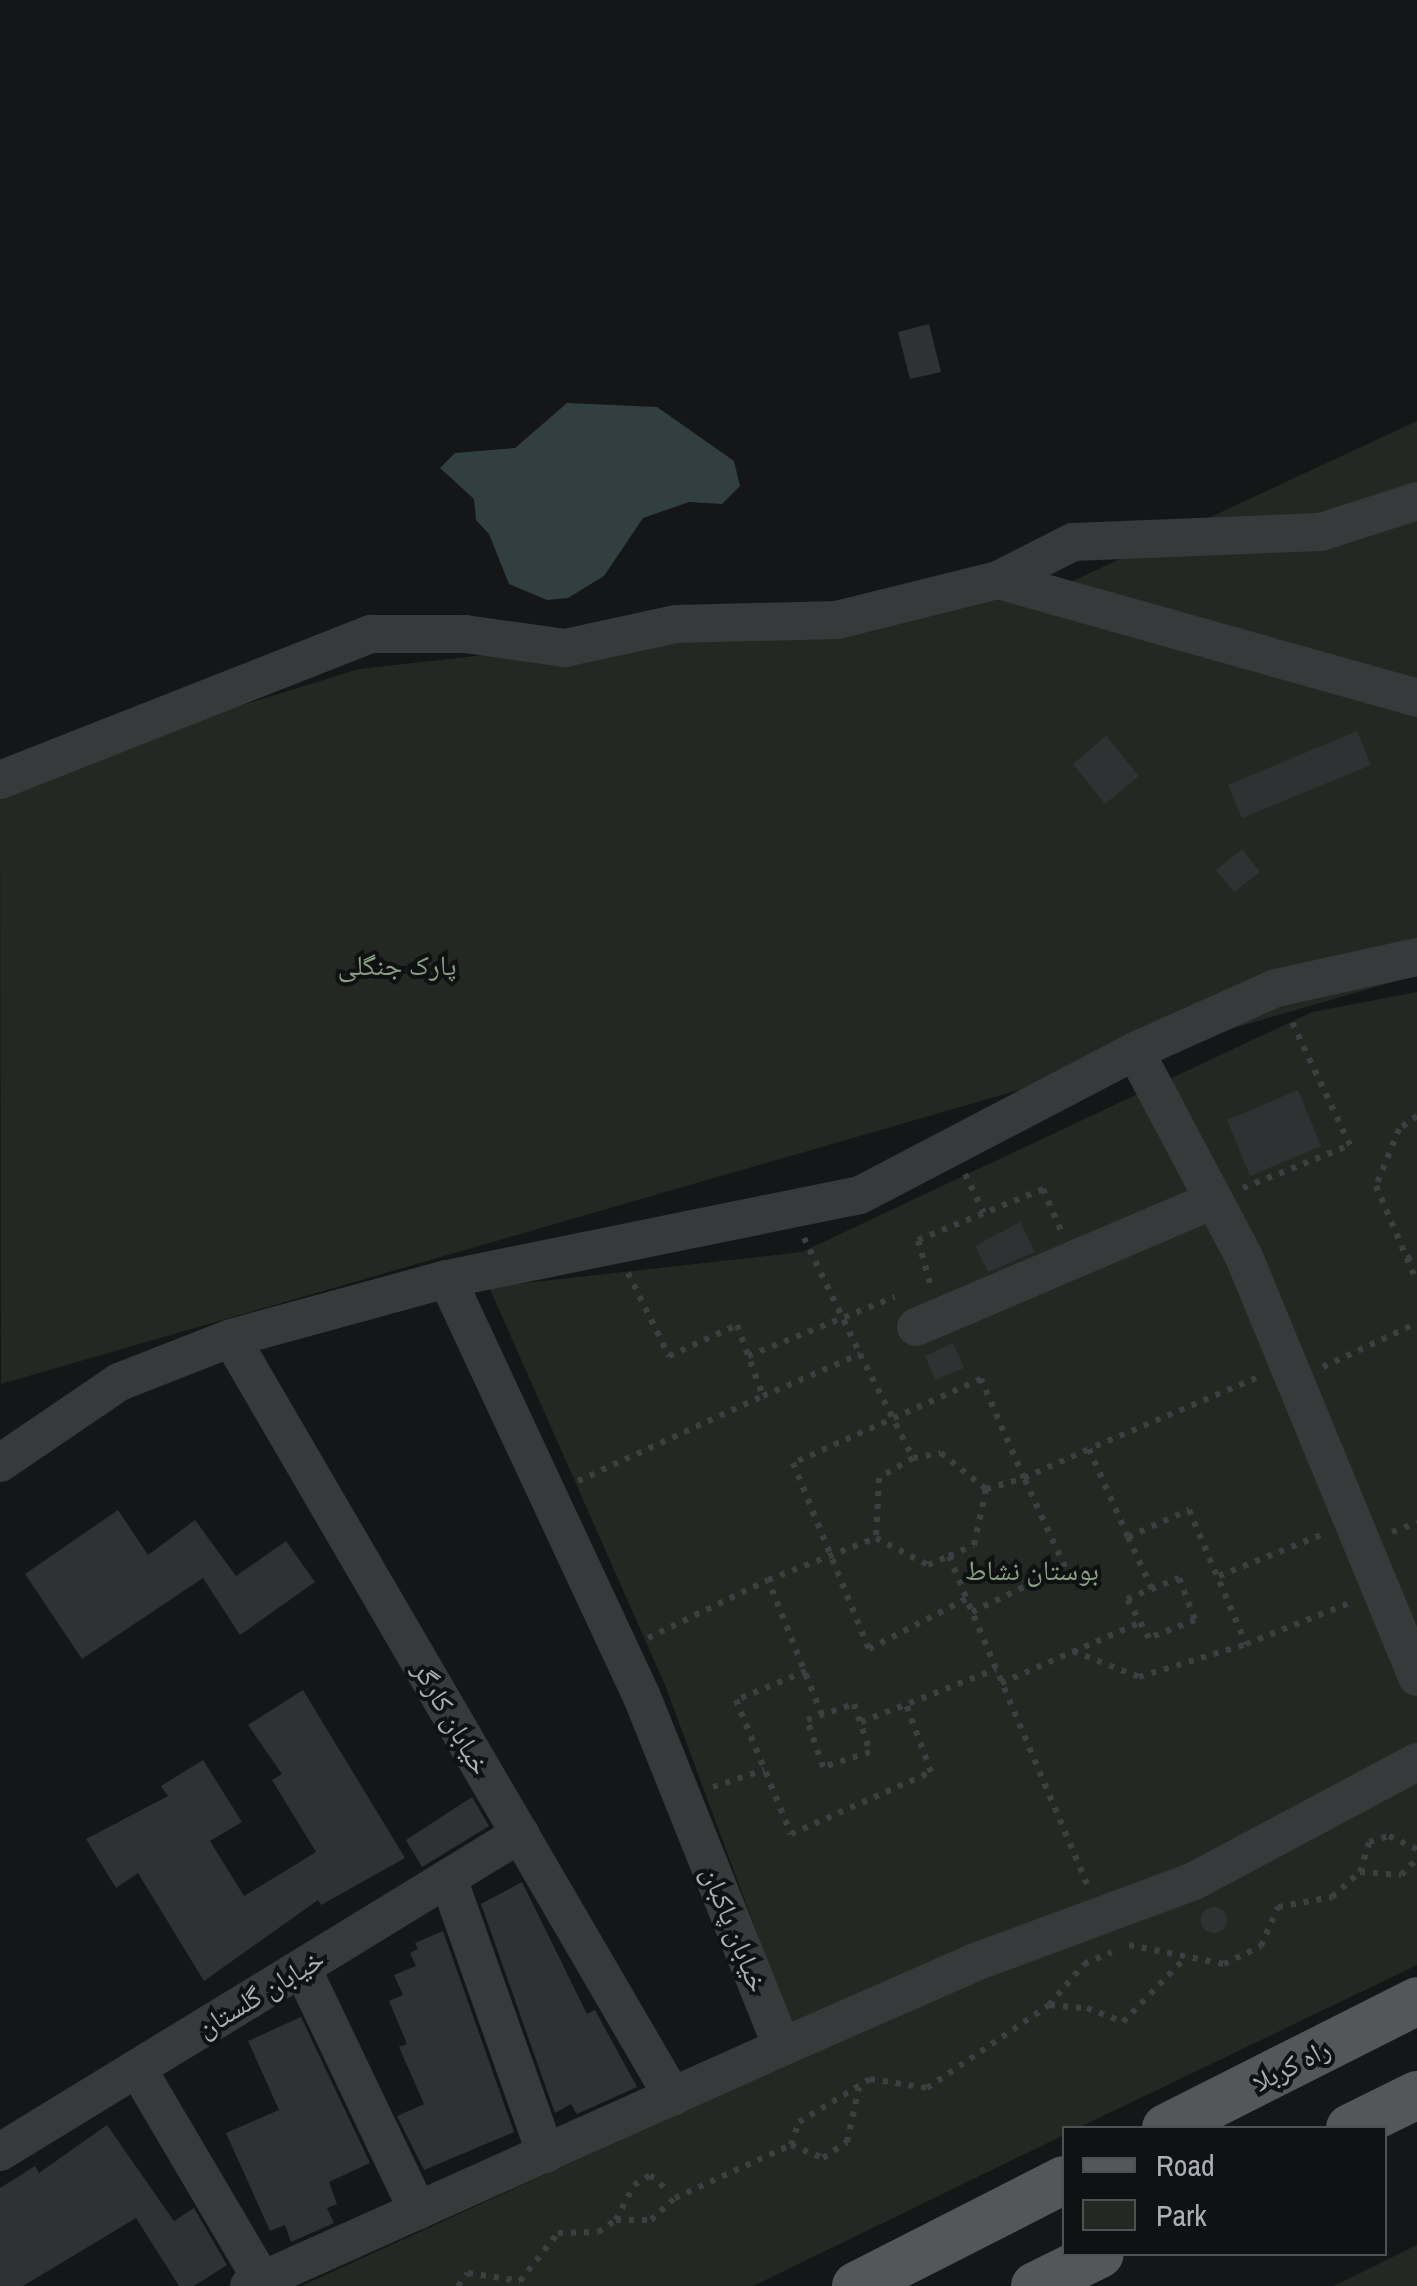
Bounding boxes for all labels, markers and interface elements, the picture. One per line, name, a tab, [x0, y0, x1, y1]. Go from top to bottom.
park label: پارک جنگلی	[337, 948, 457, 982]
park label: بوستان نشاط	[965, 1553, 1099, 1587]
street label: خیابان کارگر	[406, 1655, 498, 1781]
street label: خیابان پاکبان	[695, 1861, 775, 1997]
street label: خیابان گلستان	[190, 1942, 330, 2044]
street label: راه کربلا	[1246, 2031, 1336, 2099]
legend	[1062, 2126, 1387, 2256]
text: Road	[1156, 2145, 1215, 2185]
text: Park	[1156, 2195, 1207, 2235]

